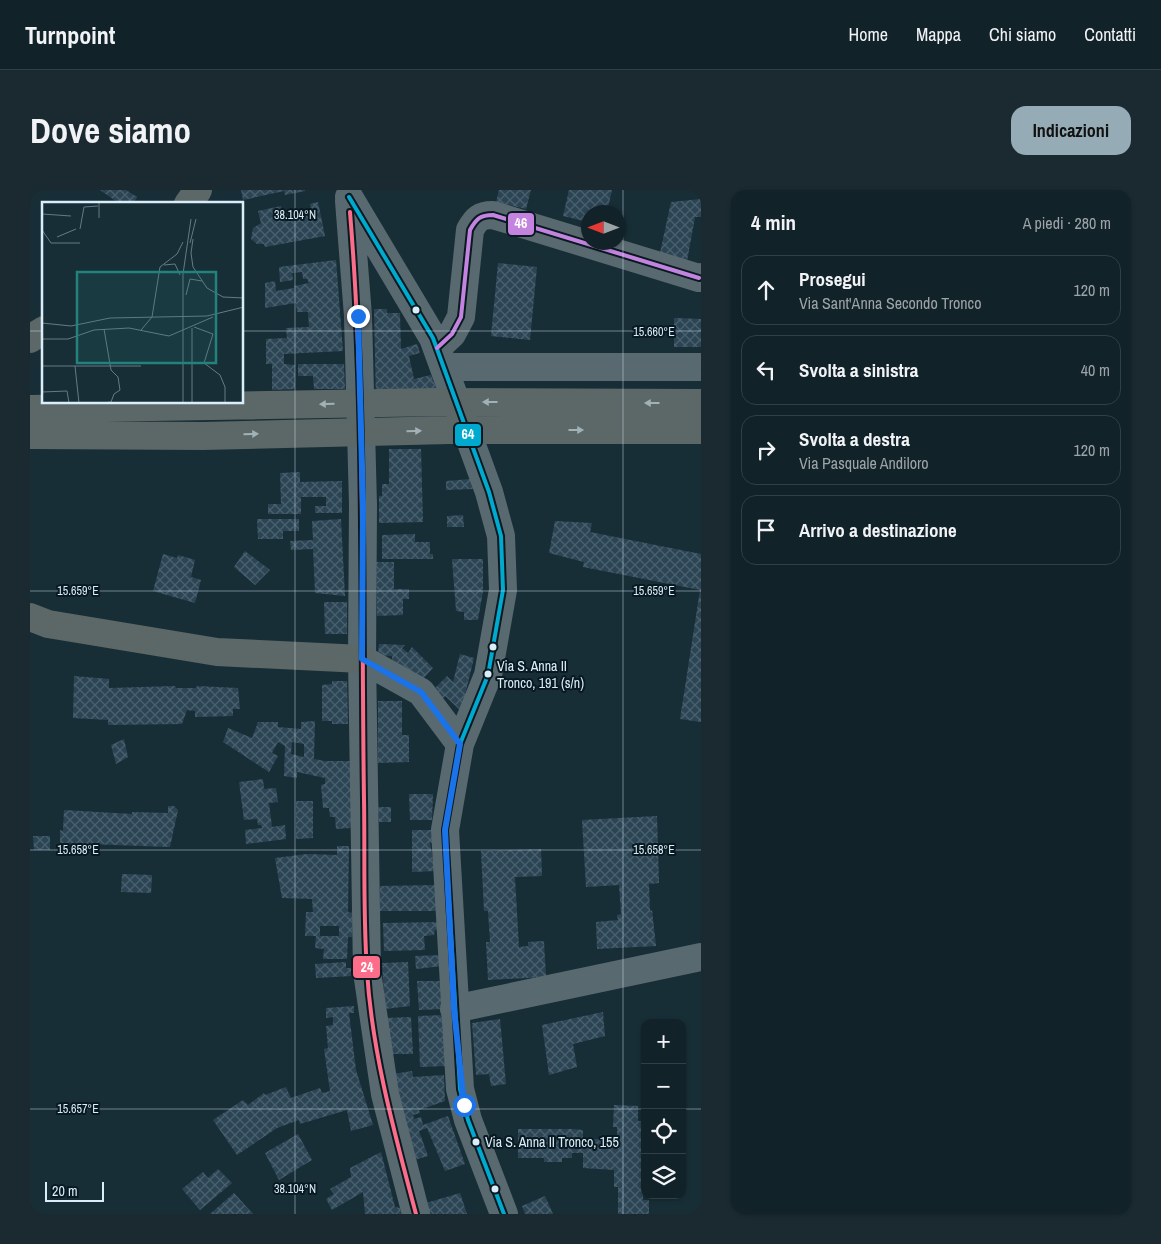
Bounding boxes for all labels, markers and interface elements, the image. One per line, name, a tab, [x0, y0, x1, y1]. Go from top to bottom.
text: Turnpoint	[25, 19, 115, 51]
text: Home	[849, 22, 888, 47]
text: Mappa	[916, 22, 961, 47]
text: Chi siamo	[989, 22, 1056, 47]
text: Contatti	[1084, 22, 1136, 47]
button: Indicazioni	[1011, 106, 1131, 155]
text: Dove siamo	[30, 107, 191, 154]
inset map	[42, 202, 244, 404]
north arrow	[581, 205, 626, 250]
text: 38.104°N	[274, 207, 316, 223]
text: 4 min	[751, 208, 796, 237]
line badge: 46	[507, 212, 535, 236]
text: A piedi · 280 m	[1023, 212, 1111, 234]
text: 46	[515, 214, 527, 232]
text: Prosegui	[799, 266, 866, 292]
icon: ahead	[752, 276, 780, 304]
text: 120 m	[1074, 279, 1110, 301]
text: Via Sant'Anna Secondo Tronco	[799, 292, 981, 314]
route end	[347, 305, 370, 328]
unlabelled marker	[411, 305, 421, 315]
text: 15.660°E	[633, 324, 675, 340]
icon: left	[752, 356, 780, 384]
text: Svolta a sinistra	[799, 357, 919, 383]
text: 40 m	[1081, 359, 1110, 381]
one-way arrow	[482, 398, 498, 406]
one-way arrow	[644, 399, 660, 407]
one-way arrow	[319, 401, 335, 409]
line badge: 64	[454, 423, 482, 447]
text: 64	[462, 425, 475, 443]
one-way arrow	[406, 426, 422, 434]
one-way arrow	[568, 426, 584, 434]
text: Svolta a destra	[799, 426, 910, 452]
one-way arrow	[243, 430, 259, 438]
icon: right	[752, 436, 780, 464]
text: 120 m	[1074, 439, 1110, 461]
text: Via Pasquale Andiloro	[799, 452, 929, 474]
icon: arrive	[752, 516, 780, 544]
text: Arrivo a destinazione	[799, 517, 957, 543]
text: 15.659°E	[57, 583, 99, 599]
text: 15.659°E	[633, 583, 675, 599]
unlabelled marker	[488, 642, 498, 652]
place label: Via S. Anna II Tronco, 191 (s/n)	[497, 657, 584, 692]
marker: Via S. Anna II Tronco, 191 (s/n)	[483, 669, 493, 679]
text: 15.658°E	[57, 842, 99, 858]
text: 15.658°E	[633, 842, 675, 858]
line badge: 24	[352, 955, 381, 979]
text: 24	[361, 958, 374, 976]
map controls	[641, 1019, 686, 1199]
button: +	[641, 1019, 686, 1064]
button: −	[641, 1064, 686, 1109]
route start	[453, 1094, 476, 1117]
text: 15.657°E	[57, 1101, 99, 1117]
button: locate	[641, 1109, 686, 1154]
place label: Via S. Anna II Tronco, 155	[485, 1133, 619, 1151]
marker: Via S. Anna II Tronco, 155	[471, 1137, 481, 1147]
button: layers	[641, 1154, 686, 1199]
scale bar	[45, 1179, 104, 1202]
text: 38.104°N	[274, 1181, 316, 1197]
text: 20 m	[52, 1182, 78, 1200]
unlabelled marker	[490, 1184, 500, 1194]

